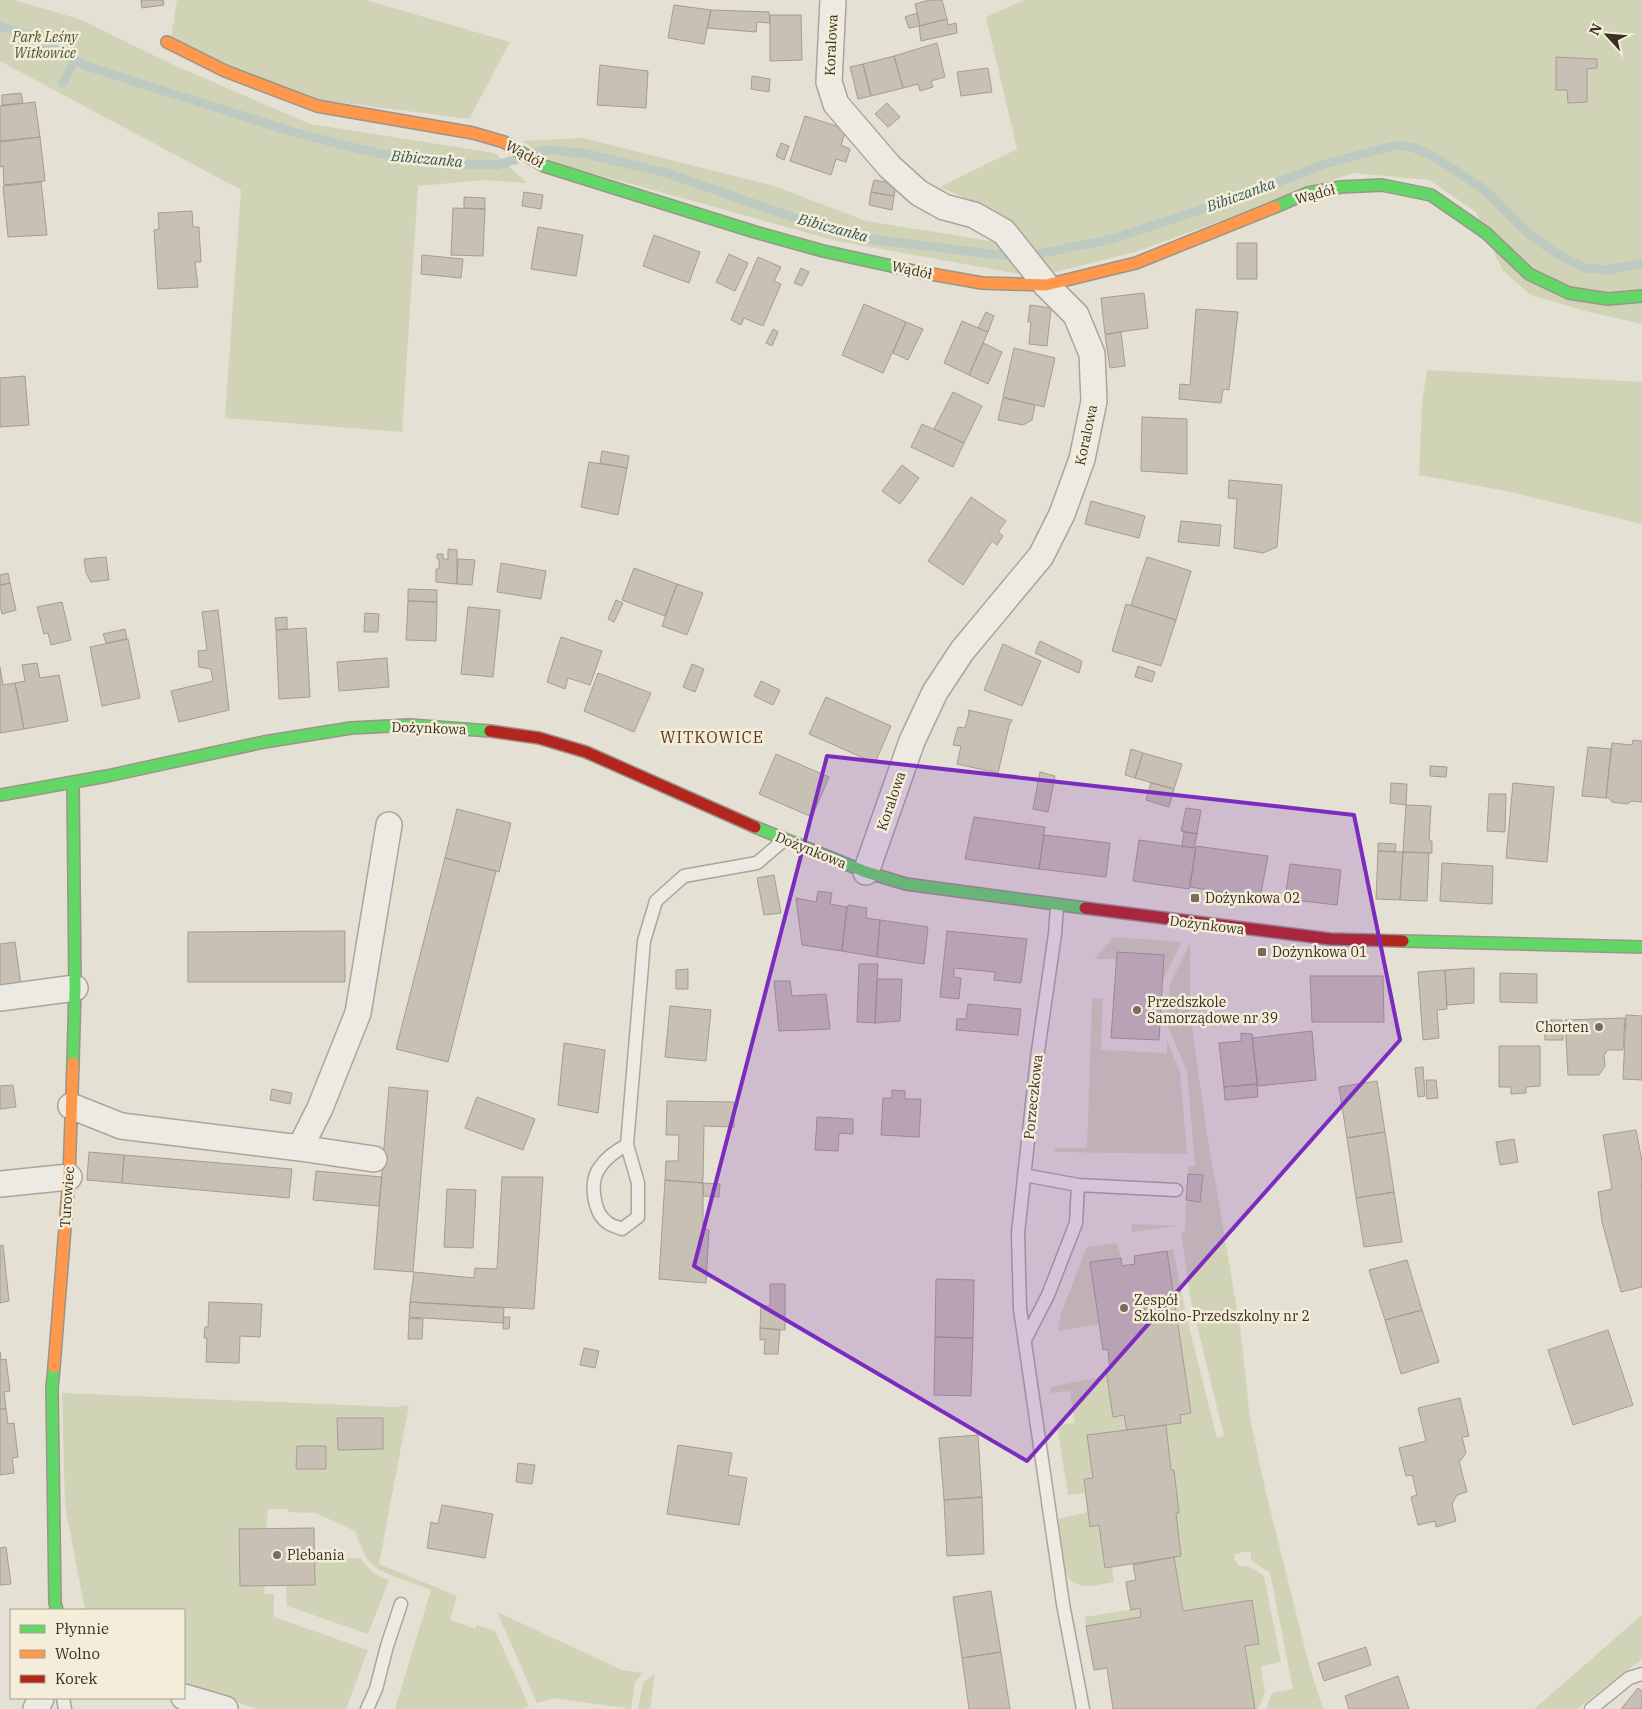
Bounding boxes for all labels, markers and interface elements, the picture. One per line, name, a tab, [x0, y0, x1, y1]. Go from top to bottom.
north arrow	[1582, 10, 1632, 60]
street label: Koralowa	[820, 13, 842, 76]
text: N	[1585, 20, 1606, 38]
park label: Park Leśny Witkowice	[11, 28, 79, 62]
street label: Wądół	[503, 136, 547, 172]
water label: Bibiczanka	[389, 146, 464, 171]
water label: Bibiczanka	[1203, 173, 1279, 216]
street label: Wądół	[1293, 180, 1337, 208]
water label: Bibiczanka	[795, 209, 871, 246]
street label: Wądół	[890, 257, 934, 283]
street label: Koralowa	[1071, 403, 1101, 467]
street label: Dożynkowa	[391, 718, 467, 738]
district label: WITKOWICE	[660, 727, 764, 747]
street label: Koralowa	[872, 769, 910, 833]
street label: Dożynkowa	[773, 828, 850, 873]
place label: Dożynkowa 02	[1205, 889, 1300, 907]
marker: Dożynkowa 02	[1189, 892, 1201, 904]
street label: Dożynkowa	[1169, 911, 1246, 939]
place label: Dożynkowa 01	[1272, 943, 1367, 961]
marker: Dożynkowa 01	[1256, 946, 1268, 958]
place label: Przedszkole Samorządowe nr 39	[1147, 993, 1278, 1027]
marker: Przedszkole Samorządowe nr 39	[1131, 1004, 1143, 1016]
place label: Chorten	[1536, 1018, 1589, 1036]
marker: Chorten	[1593, 1021, 1605, 1033]
street label: Porzeczkowa	[1020, 1053, 1046, 1140]
street label: Turowiec	[56, 1166, 78, 1228]
place label: Zespół Szkolno-Przedszkolny nr 2	[1134, 1291, 1310, 1325]
marker: Zespół Szkolno-Przedszkolny nr 2	[1118, 1302, 1130, 1314]
place label: Plebania	[287, 1546, 345, 1564]
marker: Plebania	[271, 1549, 283, 1561]
legend	[10, 1609, 185, 1699]
text: Płynnie	[55, 1619, 109, 1638]
text: Wolno	[55, 1644, 100, 1663]
text: Korek	[55, 1669, 97, 1688]

